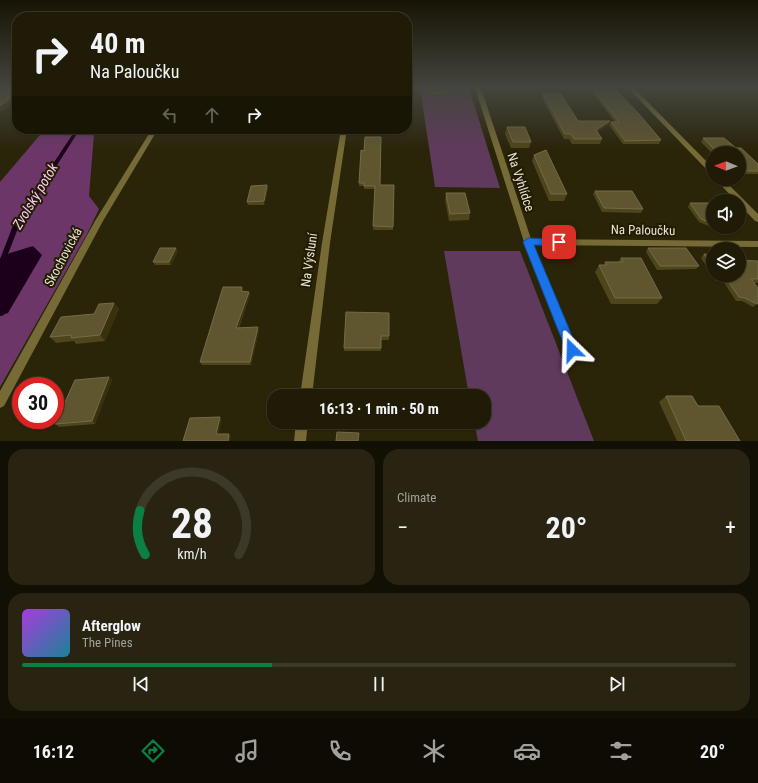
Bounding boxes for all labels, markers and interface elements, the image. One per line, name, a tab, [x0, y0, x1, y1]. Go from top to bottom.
text: 40 m	[90, 27, 146, 60]
icon: right	[24, 28, 76, 80]
text: Na Paloučku	[90, 61, 179, 82]
icon: left	[159, 104, 181, 126]
icon: ahead	[201, 104, 223, 126]
icon: right	[243, 104, 265, 126]
north arrow	[706, 146, 746, 186]
map controls	[706, 146, 746, 282]
street label: Na Vyhlídce	[504, 151, 538, 213]
water label: Zvolský potok	[9, 159, 61, 233]
button: sound	[706, 194, 746, 234]
street label: Na Paloučku	[611, 222, 675, 238]
street label: Skochovická	[41, 225, 85, 289]
pin	[542, 225, 576, 259]
street label: Na Výsluní	[298, 231, 320, 288]
icon: arrive	[548, 231, 570, 253]
button: layers	[706, 242, 746, 282]
position arrow	[551, 329, 593, 371]
speed limit sign: 30	[12, 377, 64, 429]
text: 16:13 · 1 min · 50 m	[319, 400, 439, 418]
text: Climate	[397, 490, 436, 505]
text: 28	[170, 499, 213, 548]
text: 20°	[546, 510, 588, 545]
text: −	[397, 515, 408, 540]
text: +	[725, 515, 736, 540]
text: km/h	[177, 546, 206, 562]
text: Afterglow	[82, 617, 141, 635]
text: The Pines	[82, 635, 133, 650]
icon: previous	[130, 673, 152, 695]
icon: pause	[368, 673, 390, 695]
icon: next	[606, 673, 628, 695]
icon: directions	[139, 737, 167, 765]
icon: music	[233, 737, 261, 765]
icon: phone	[326, 737, 354, 765]
icon: climate	[420, 737, 448, 765]
icon: car	[513, 737, 541, 765]
icon: filters	[607, 737, 635, 765]
text: 16:12	[33, 741, 74, 762]
text: 20°	[700, 741, 725, 762]

